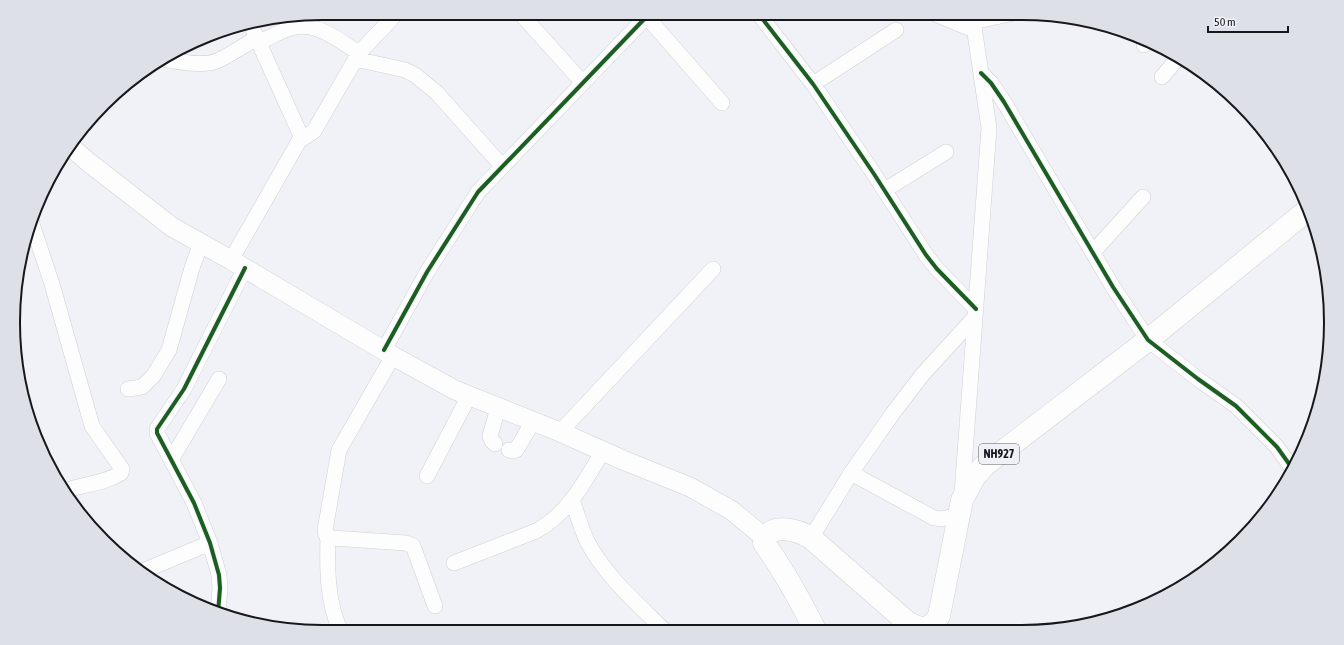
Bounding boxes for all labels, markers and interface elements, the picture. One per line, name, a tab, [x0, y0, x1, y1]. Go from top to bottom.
scale bar	[1208, 8, 1288, 34]
text: 50 m	[1214, 15, 1236, 29]
road number: NH927	[979, 444, 1019, 464]

